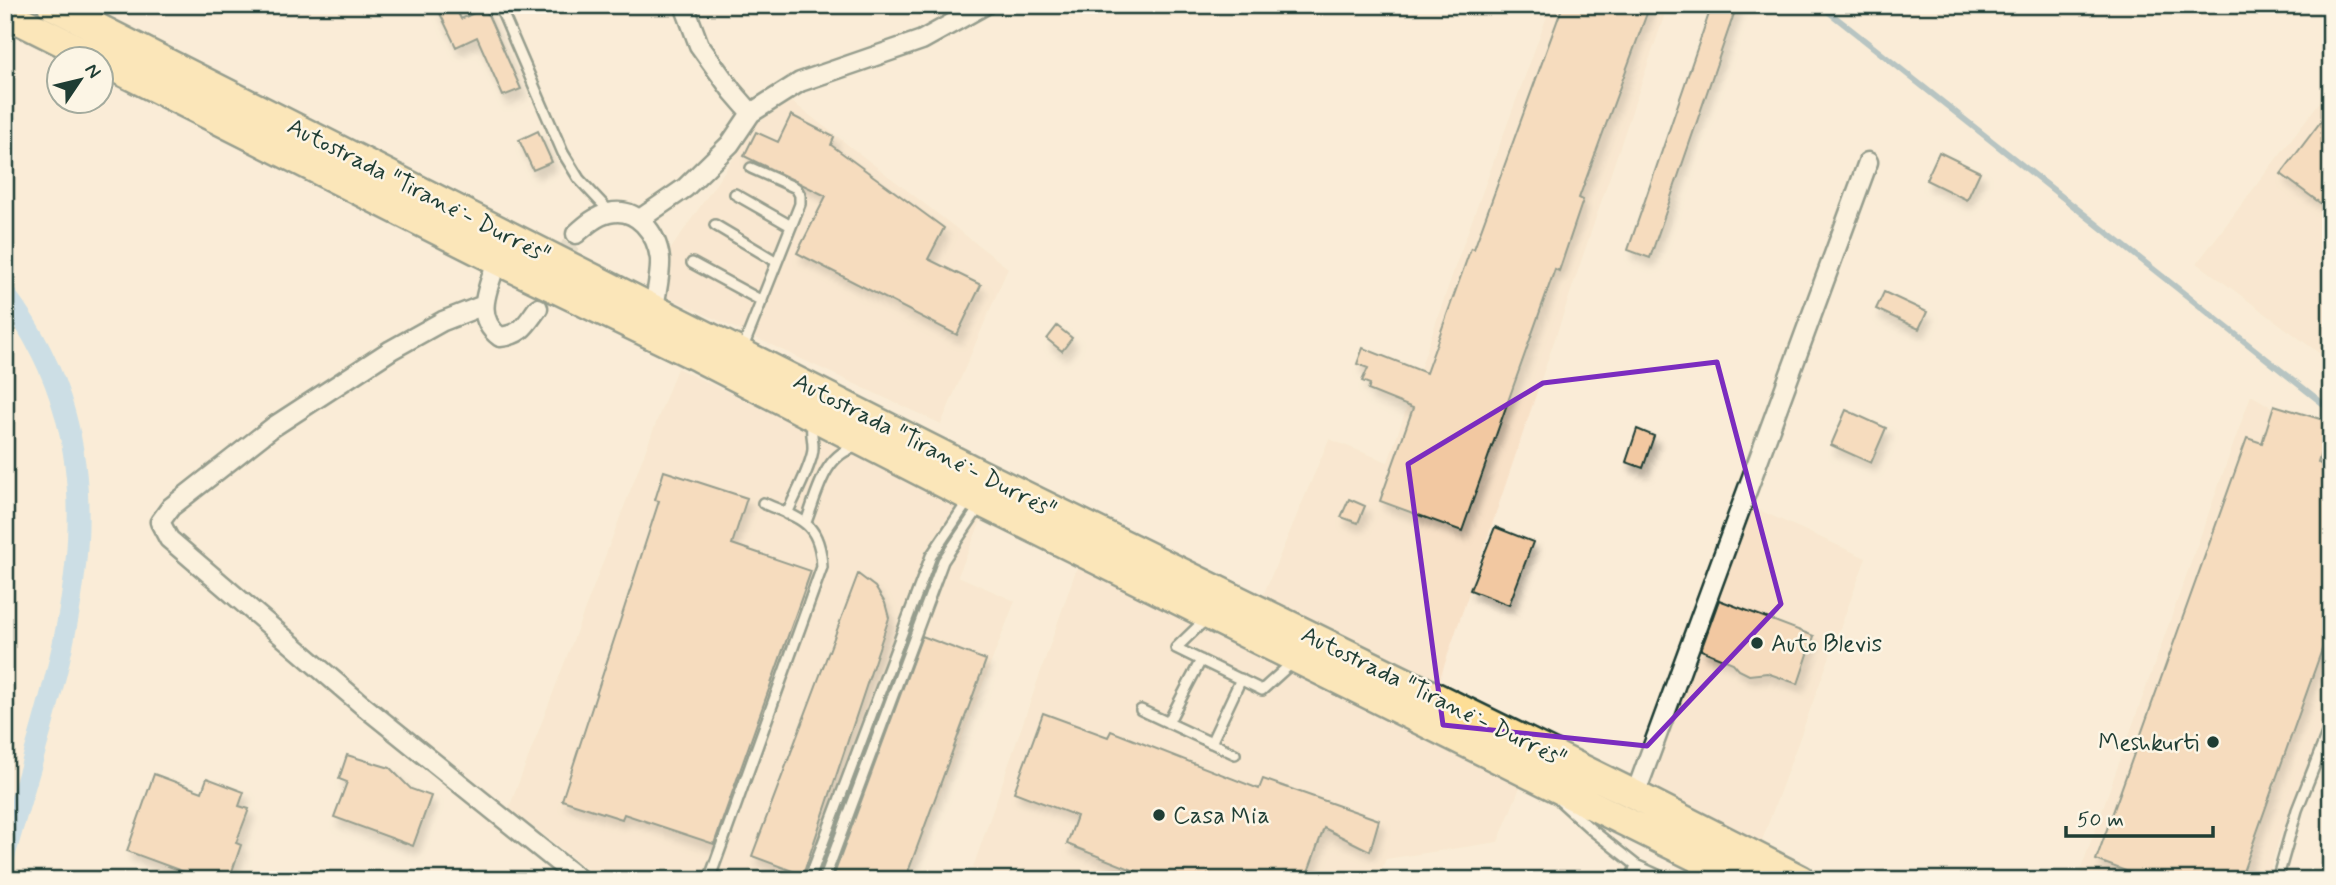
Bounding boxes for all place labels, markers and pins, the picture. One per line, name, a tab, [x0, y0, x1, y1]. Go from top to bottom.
place label: Auto Blevis	[1771, 629, 1883, 660]
marker: Auto Blevis	[1749, 635, 1765, 651]
place label: Meshkurti	[2098, 728, 2199, 759]
marker: Meshkurti	[2205, 734, 2221, 750]
place label: Casa Mia	[1173, 801, 1270, 832]
marker: Casa Mia	[1151, 807, 1167, 823]

